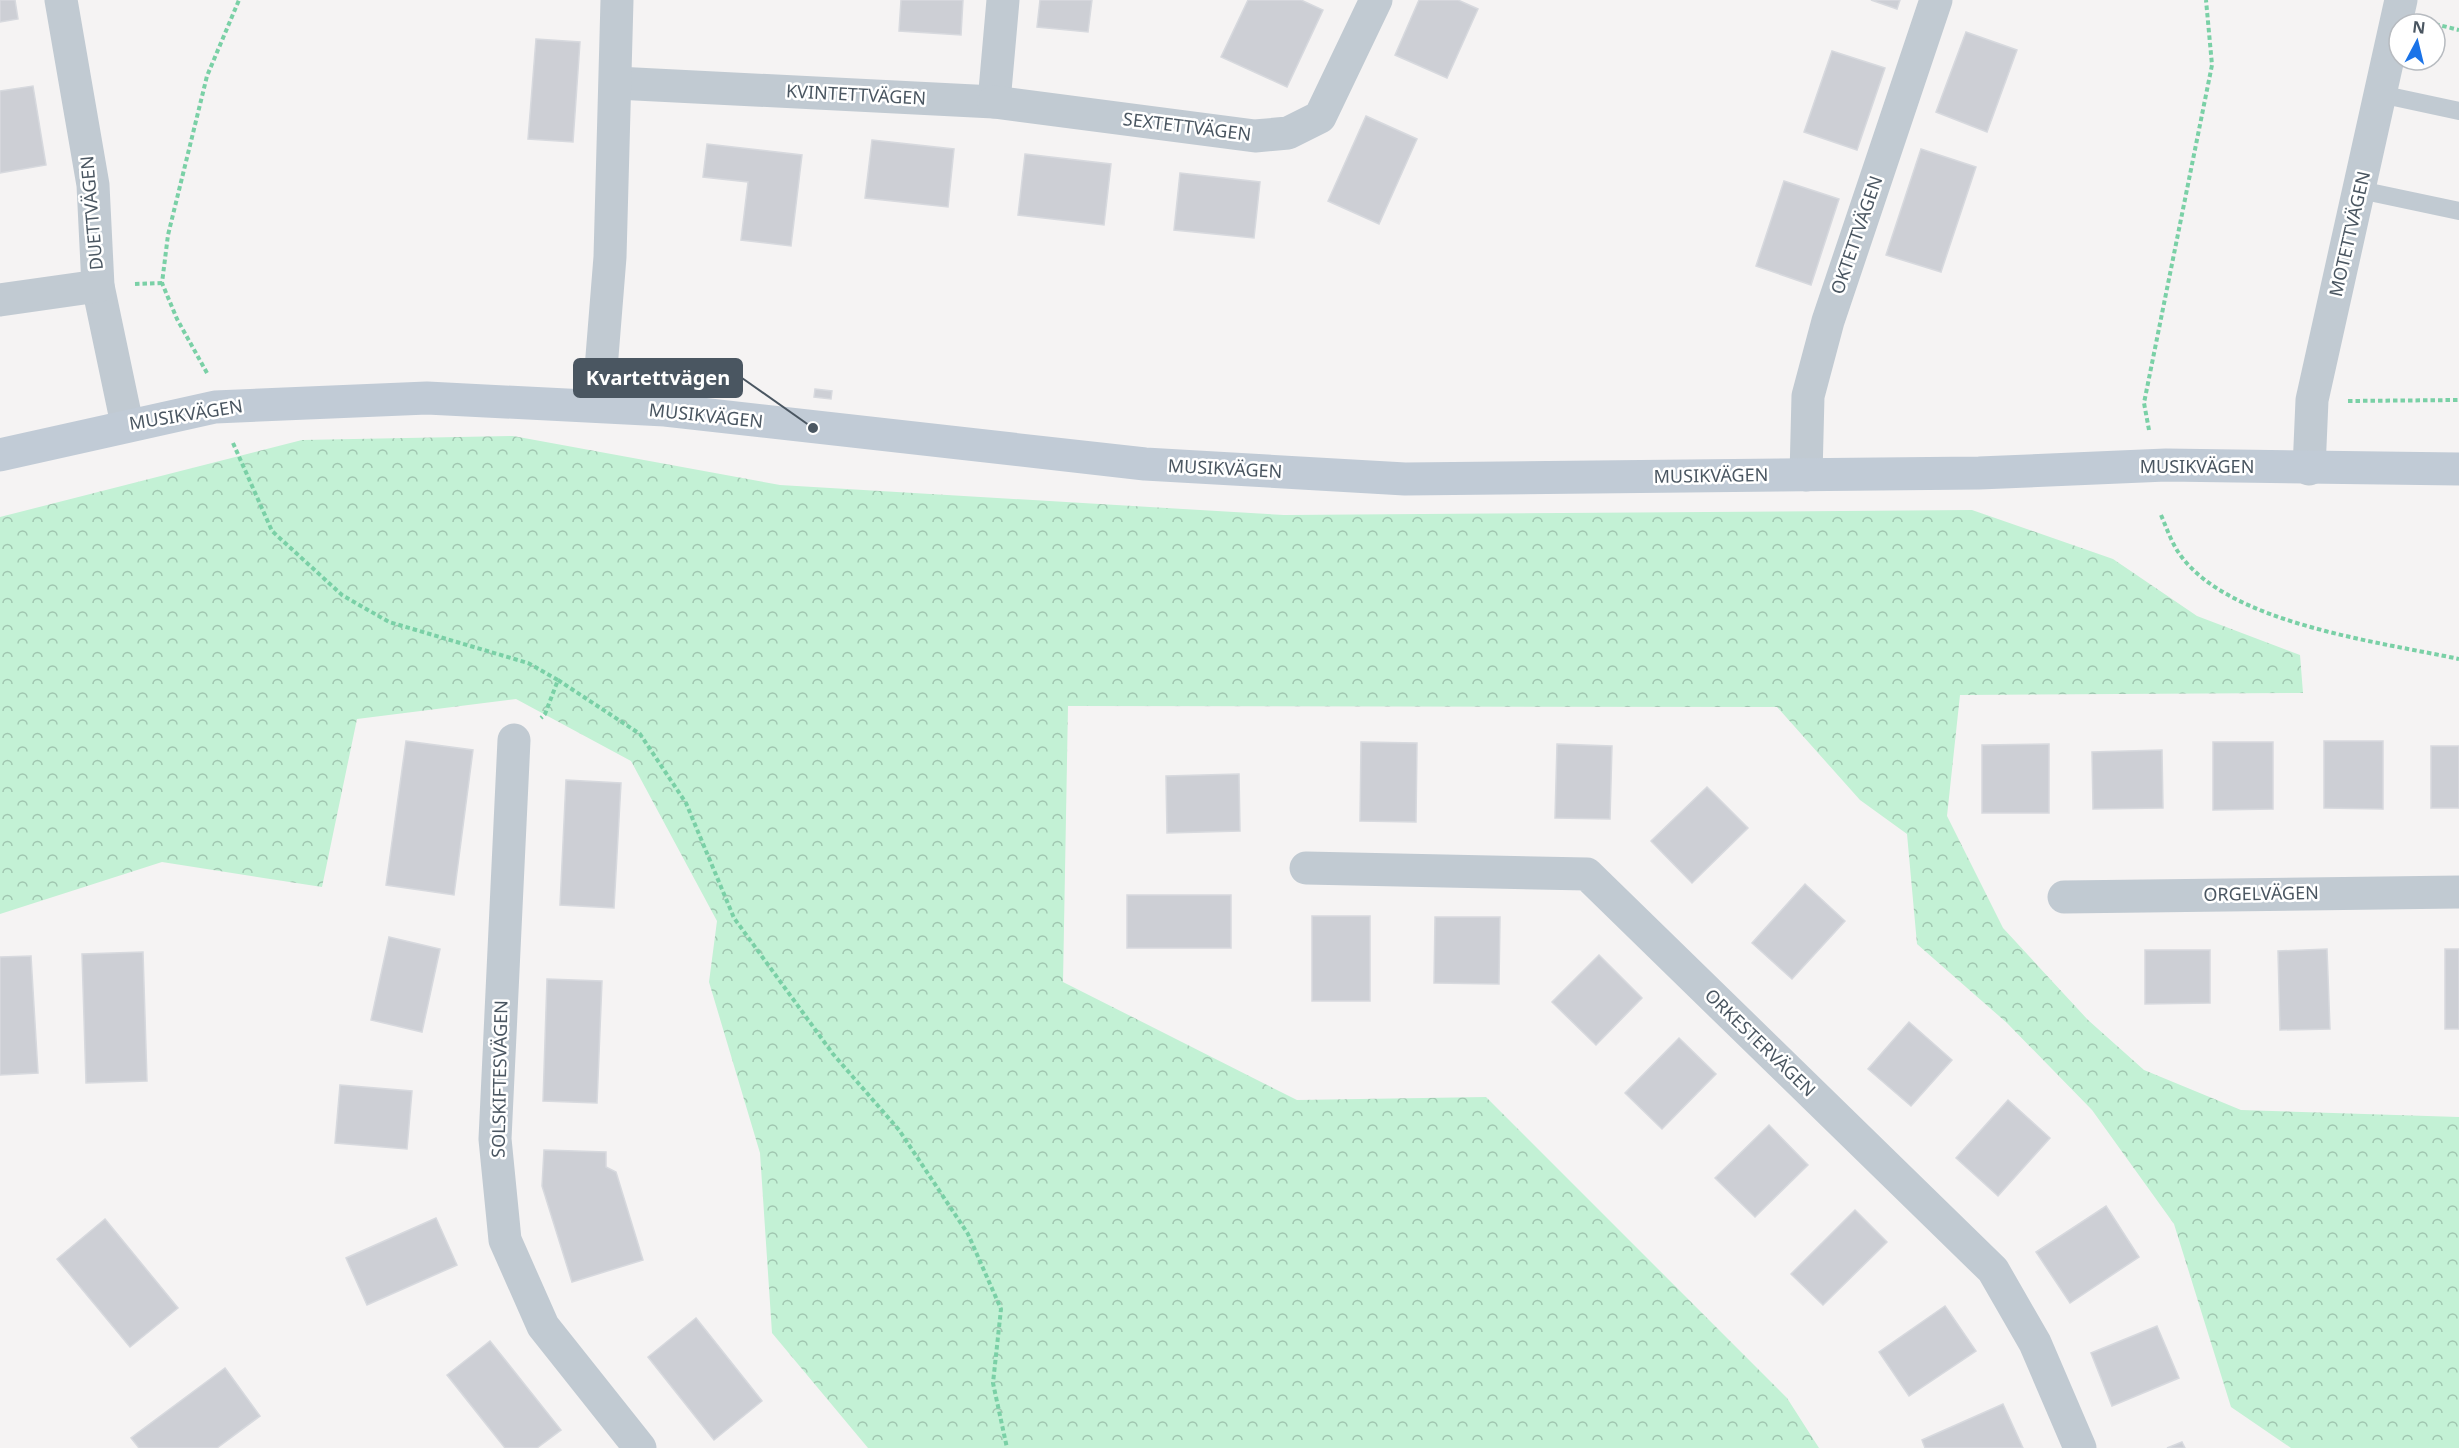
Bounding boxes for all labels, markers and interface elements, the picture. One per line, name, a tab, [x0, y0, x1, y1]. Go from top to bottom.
north arrow	[2387, 12, 2447, 72]
text: N	[2411, 15, 2427, 39]
street label: KVINTETTVÄGEN	[785, 78, 927, 110]
street label: SEXTETTVÄGEN	[1122, 106, 1253, 146]
street label: DUETTVÄGEN	[74, 155, 108, 271]
street label: MOTETTVÄGEN	[2323, 169, 2375, 299]
street label: OKTETTVÄGEN	[1825, 172, 1888, 297]
callout: Kvartettvägen	[574, 359, 742, 397]
text: Kvartettvägen	[586, 364, 730, 391]
street label: MUSIKVÄGEN	[127, 393, 244, 435]
street label: MUSIKVÄGEN	[648, 397, 764, 433]
street label: MUSIKVÄGEN	[1167, 453, 1283, 483]
street label: MUSIKVÄGEN	[2140, 454, 2254, 478]
street label: MUSIKVÄGEN	[1653, 462, 1768, 488]
street label: ORGELVÄGEN	[2203, 880, 2319, 906]
street label: ORKESTERVÄGEN	[1700, 983, 1821, 1101]
street label: SOLSKIFTESVÄGEN	[486, 1000, 512, 1158]

